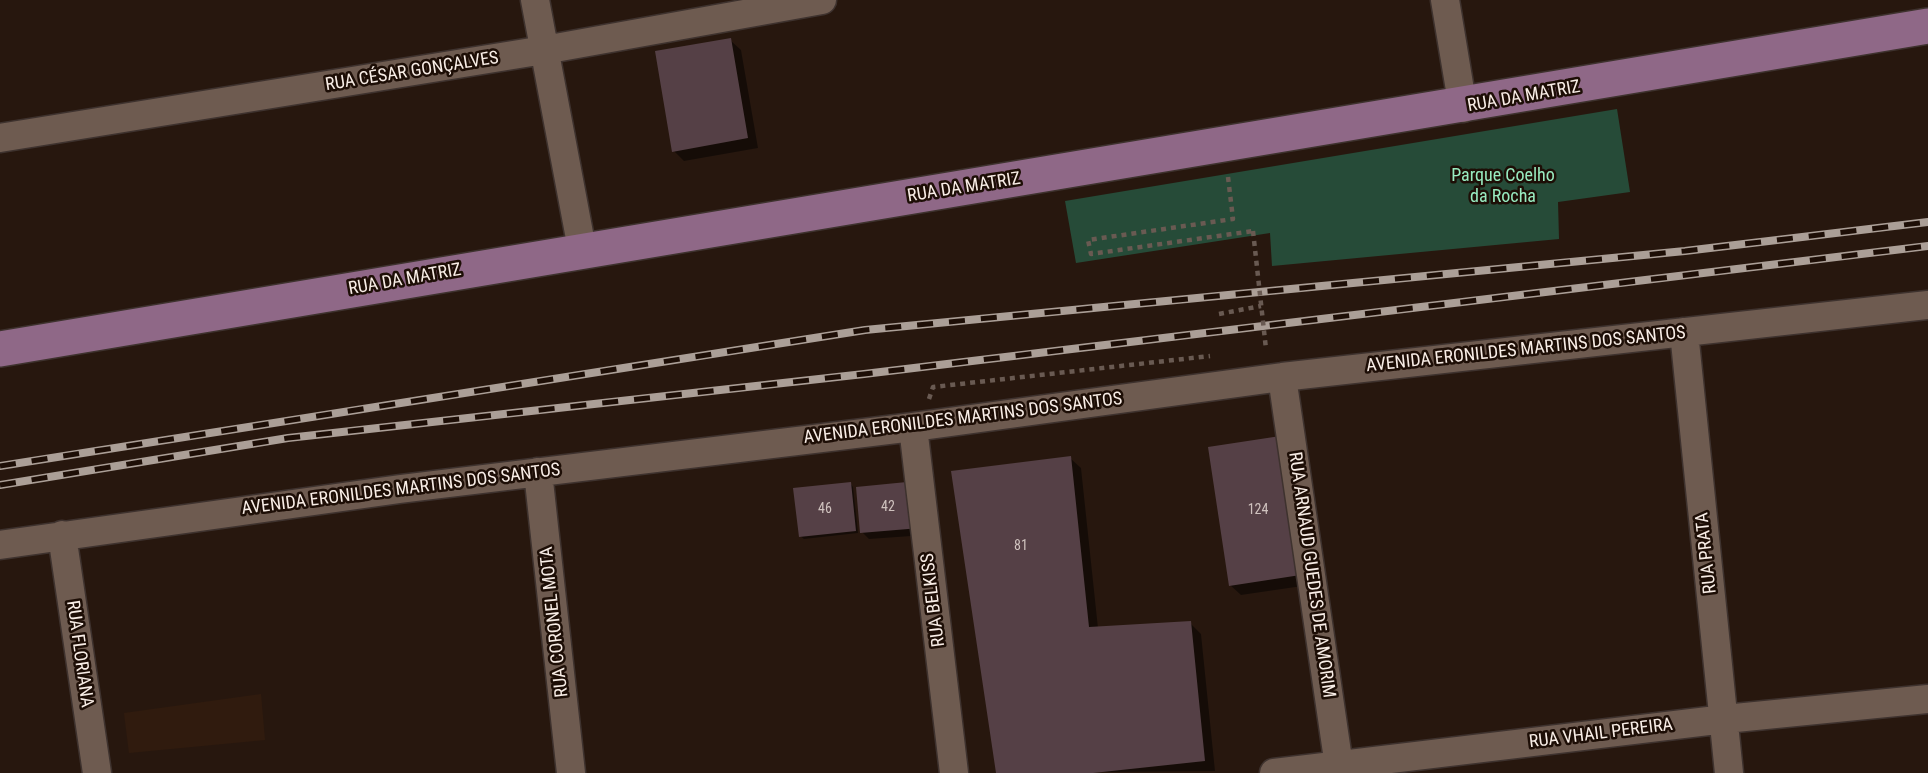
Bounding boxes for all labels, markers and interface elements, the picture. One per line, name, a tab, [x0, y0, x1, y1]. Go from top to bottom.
street label: RUA CÉSAR GONÇALVES	[324, 48, 500, 96]
street label: RUA DA MATRIZ	[1466, 76, 1582, 118]
park label: Parque Coelho da Rocha	[1451, 165, 1555, 208]
street label: RUA DA MATRIZ	[906, 168, 1022, 208]
street label: RUA DA MATRIZ	[347, 259, 463, 301]
street label: AVENIDA ERONILDES MARTINS DOS SANTOS	[1365, 322, 1687, 378]
street label: AVENIDA ERONILDES MARTINS DOS SANTOS	[802, 389, 1124, 449]
street label: RUA ARNAUD GUEDES DE AMORIM	[1283, 451, 1339, 699]
street label: AVENIDA ERONILDES MARTINS DOS SANTOS	[240, 460, 562, 520]
house number: 42	[881, 499, 895, 515]
house number: 46	[818, 501, 832, 517]
house number: 124	[1248, 502, 1268, 518]
street label: RUA PRATA	[1692, 511, 1722, 595]
house number: 81	[1014, 538, 1028, 554]
street label: RUA CORONEL MOTA	[536, 546, 574, 698]
street label: RUA BELKISS	[918, 552, 950, 648]
street label: RUA FLORIANA	[61, 599, 97, 709]
street label: RUA VHAIL PEREIRA	[1528, 714, 1674, 754]

